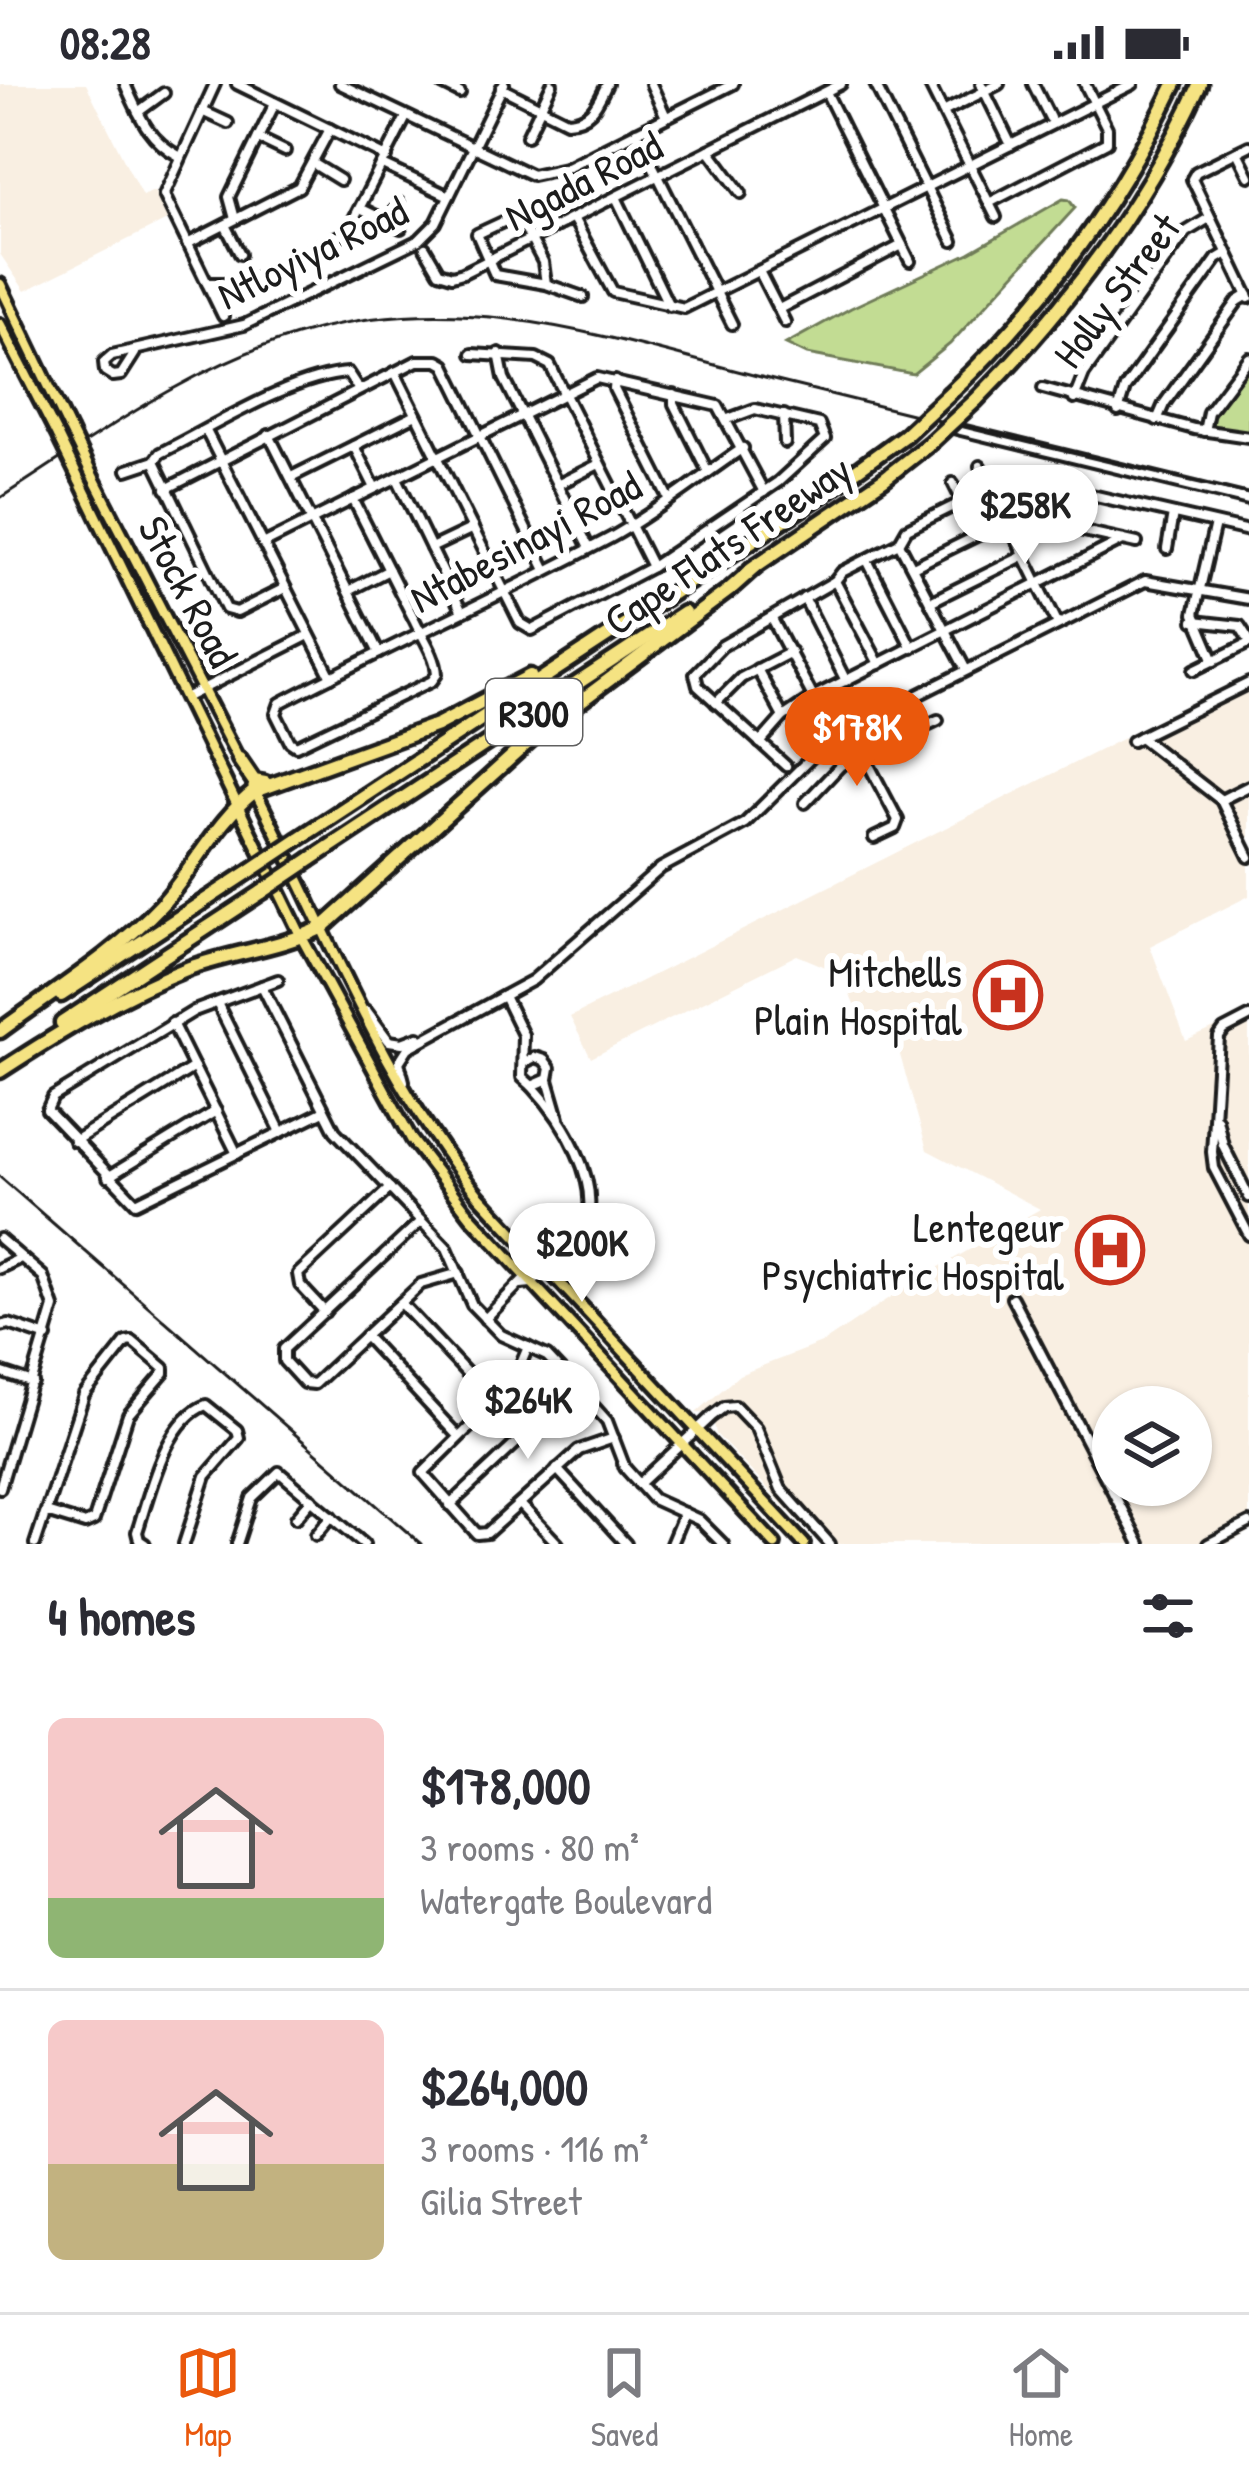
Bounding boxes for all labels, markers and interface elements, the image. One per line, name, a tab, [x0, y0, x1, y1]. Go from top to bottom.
text: 08:28	[60, 12, 151, 73]
street label: Ngada Road	[495, 116, 671, 244]
street label: Ntloyiya Road	[207, 181, 417, 323]
street label: Holly Street	[1039, 201, 1193, 379]
street label: Cape Flats Freeway	[592, 440, 862, 648]
street label: Ntabesinayi Road	[399, 456, 651, 626]
pin: $258K	[941, 465, 1109, 567]
text: $258K	[979, 477, 1071, 530]
street label: Stock Road	[126, 506, 252, 676]
road number: R300	[486, 679, 582, 745]
pin: $178K	[773, 687, 941, 789]
text: $178K	[812, 699, 902, 752]
place label: Mitchells Plain Hospital	[754, 943, 963, 1048]
hospital icon: Mitchells Plain Hospital	[973, 960, 1043, 1030]
place label: Lentegeur Psychiatric Hospital	[762, 1198, 1065, 1303]
pin: $200K	[498, 1203, 666, 1305]
text: $200K	[535, 1215, 629, 1268]
hospital icon: Lentegeur Psychiatric Hospital	[1075, 1215, 1145, 1285]
pin: $264K	[444, 1360, 612, 1462]
text: $264K	[484, 1372, 572, 1425]
map controls	[1092, 1386, 1212, 1506]
button: layers	[1092, 1386, 1212, 1506]
text: 4 homes	[48, 1582, 195, 1651]
icon: filters	[1135, 1583, 1201, 1649]
text: $178,000	[420, 1751, 591, 1820]
icon: home	[144, 1766, 288, 1910]
text: 3 rooms · 80 m²	[420, 1820, 639, 1873]
text: Watergate Boulevard	[420, 1873, 712, 1926]
text: $264,000	[420, 2052, 588, 2121]
icon: home	[144, 2068, 288, 2212]
text: 3 rooms · 116 m²	[420, 2121, 649, 2174]
text: Gilia Street	[420, 2174, 582, 2227]
tab: Map	[175, 2340, 241, 2456]
tab: Saved	[591, 2340, 658, 2456]
tab: Home	[1008, 2340, 1074, 2456]

